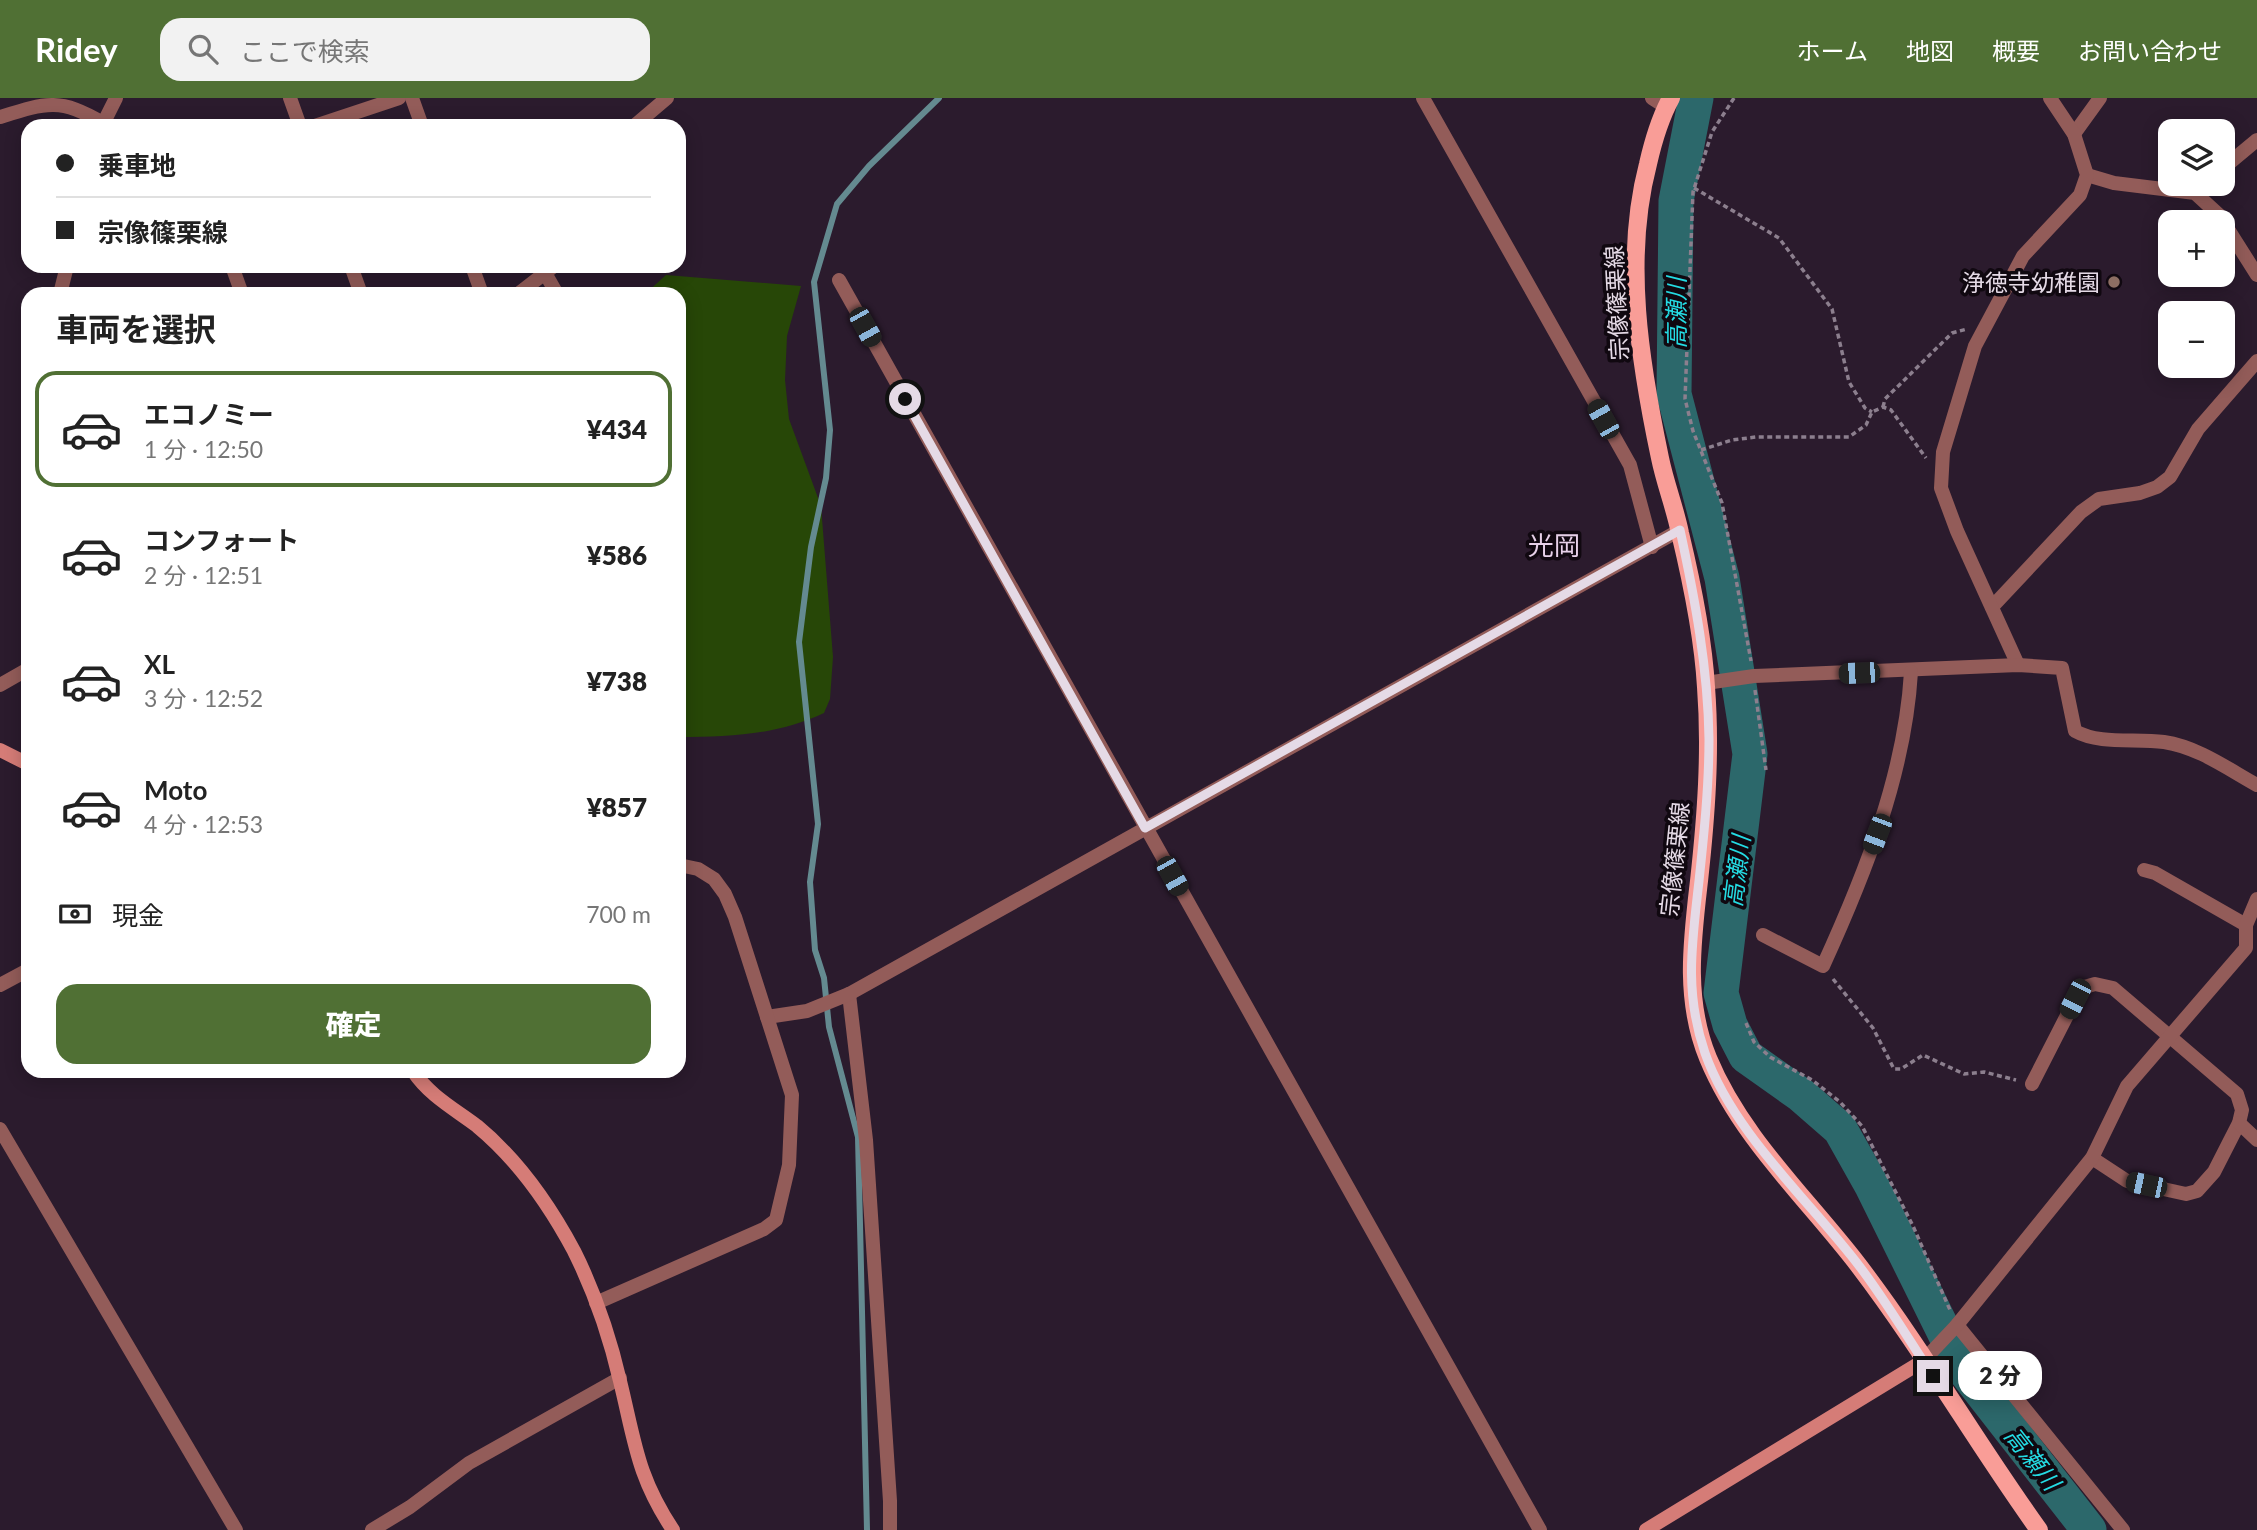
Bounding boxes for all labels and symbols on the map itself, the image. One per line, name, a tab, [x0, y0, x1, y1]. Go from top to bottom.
street label: 宗像篠栗線	[1599, 245, 1633, 361]
place label: 浄徳寺幼稚園	[1962, 268, 2100, 296]
water label: 高瀬川	[1661, 274, 1690, 349]
marker: 浄徳寺幼稚園	[2106, 274, 2122, 290]
car	[846, 304, 885, 350]
route start	[889, 383, 921, 415]
car	[1584, 396, 1623, 442]
district label: 光岡	[1528, 529, 1580, 561]
car	[1838, 662, 1881, 684]
street label: 宗像篠栗線	[1654, 800, 1694, 918]
car	[1860, 811, 1895, 857]
water label: 高瀬川	[1717, 831, 1755, 908]
car	[1153, 853, 1192, 899]
car	[2057, 976, 2094, 1022]
car	[2124, 1170, 2169, 1200]
callout: 2 分	[1958, 1352, 2042, 1400]
route end	[1917, 1360, 1949, 1392]
water label: 高瀬川	[1999, 1421, 2068, 1498]

